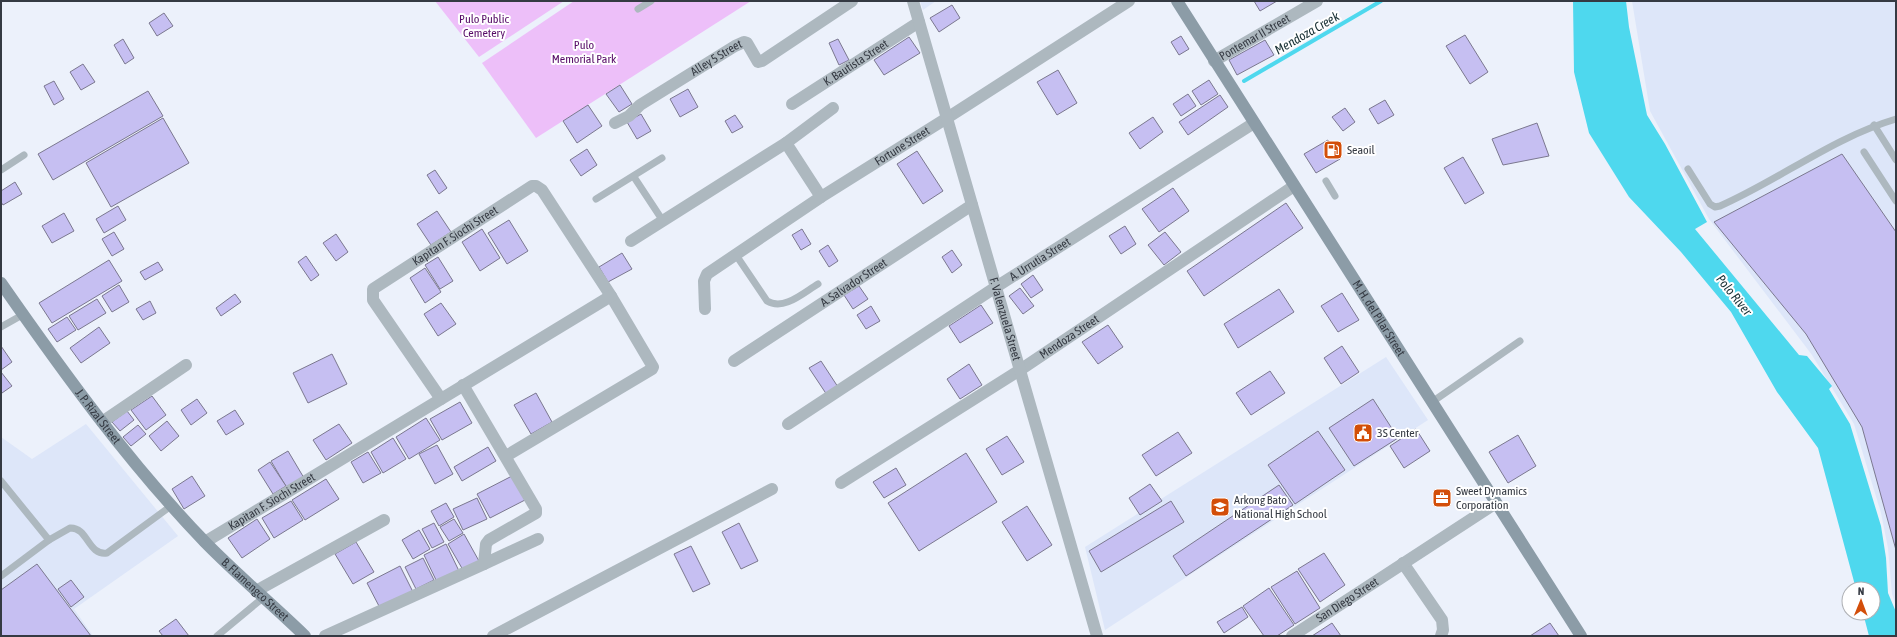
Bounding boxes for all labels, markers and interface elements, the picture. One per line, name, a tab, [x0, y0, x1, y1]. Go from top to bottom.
water label: Mendoza Creek	[1272, 8, 1342, 57]
street label: Pontemar II Street	[1217, 11, 1293, 63]
park label: Pulo Public Cemetery	[459, 12, 509, 40]
street label: K. Bautista Street	[821, 36, 891, 89]
street label: Alley 5 Street	[688, 37, 745, 79]
park label: Pulo Memorial Park	[552, 38, 617, 66]
street label: Fortune Street	[872, 123, 933, 169]
fuel station icon: Seaoil	[1322, 139, 1344, 161]
place label: Seaoil	[1347, 143, 1375, 157]
street label: Kapitan F. Siochi Street	[410, 203, 501, 269]
street label: A. Urrutia Street	[1007, 234, 1073, 284]
street label: A. Salvador Street	[818, 255, 890, 309]
water label: Polo River	[1713, 272, 1756, 319]
street label: F. Valenzuela Street	[986, 276, 1024, 363]
street label: M. H. del Pilar Street	[1349, 278, 1408, 359]
street label: Mendoza Street	[1037, 312, 1102, 362]
street label: J. P. Rizal Street	[72, 386, 124, 447]
public building icon: 3S Center	[1352, 422, 1374, 444]
place label: 3S Center	[1377, 426, 1419, 440]
street label: Kapitan F. Siochi Street	[226, 470, 318, 533]
place label: Sweet Dynamics Corporation	[1456, 484, 1527, 512]
office icon: Sweet Dynamics Corporation	[1431, 487, 1453, 509]
place label: Arkong Bato National High School	[1234, 493, 1328, 521]
school or university icon: Arkong Bato National High School	[1209, 496, 1231, 518]
street label: B. Flamengco Street	[219, 555, 292, 624]
street label: San Diego Street	[1313, 574, 1382, 625]
north arrow	[1841, 581, 1881, 621]
text: N	[1858, 585, 1865, 597]

